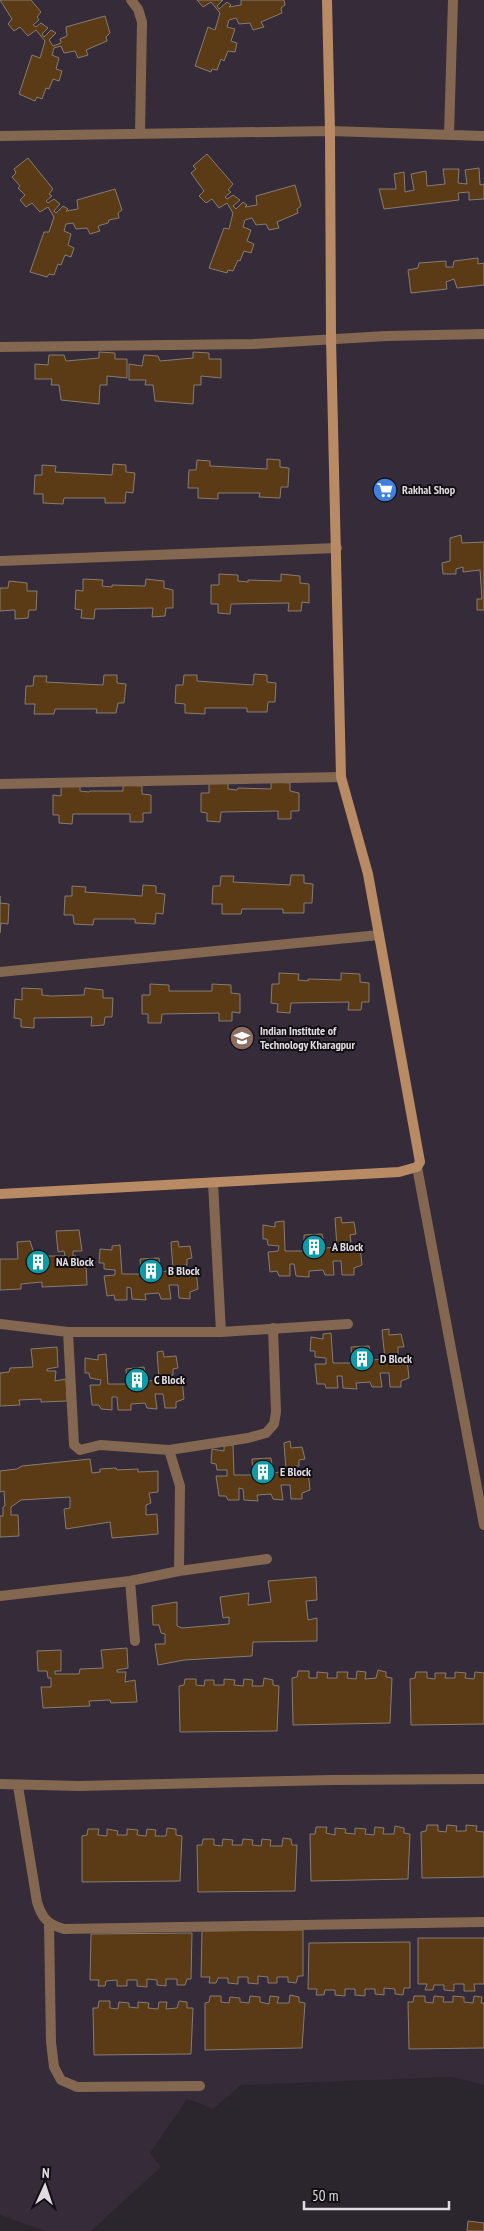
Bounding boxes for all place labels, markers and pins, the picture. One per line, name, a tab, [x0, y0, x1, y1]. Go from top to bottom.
supermarket icon: Rakhal Shop	[372, 477, 398, 503]
place label: Rakhal Shop	[402, 482, 456, 497]
place label: Indian Institute of Technology Kharagpur	[260, 1023, 355, 1052]
school or university icon: Indian Institute of Technology Kharagpur	[229, 1025, 255, 1051]
building icon: A Block	[301, 1234, 327, 1260]
place label: A Block	[331, 1239, 363, 1254]
building icon: NA Block	[25, 1249, 51, 1275]
place label: NA Block	[56, 1254, 94, 1269]
building icon: B Block	[138, 1258, 164, 1284]
place label: B Block	[168, 1263, 200, 1278]
building icon: D Block	[349, 1346, 375, 1372]
place label: D Block	[380, 1351, 412, 1366]
building icon: C Block	[124, 1367, 150, 1393]
place label: C Block	[154, 1372, 185, 1387]
building icon: E Block	[250, 1459, 276, 1485]
place label: E Block	[280, 1464, 311, 1479]

